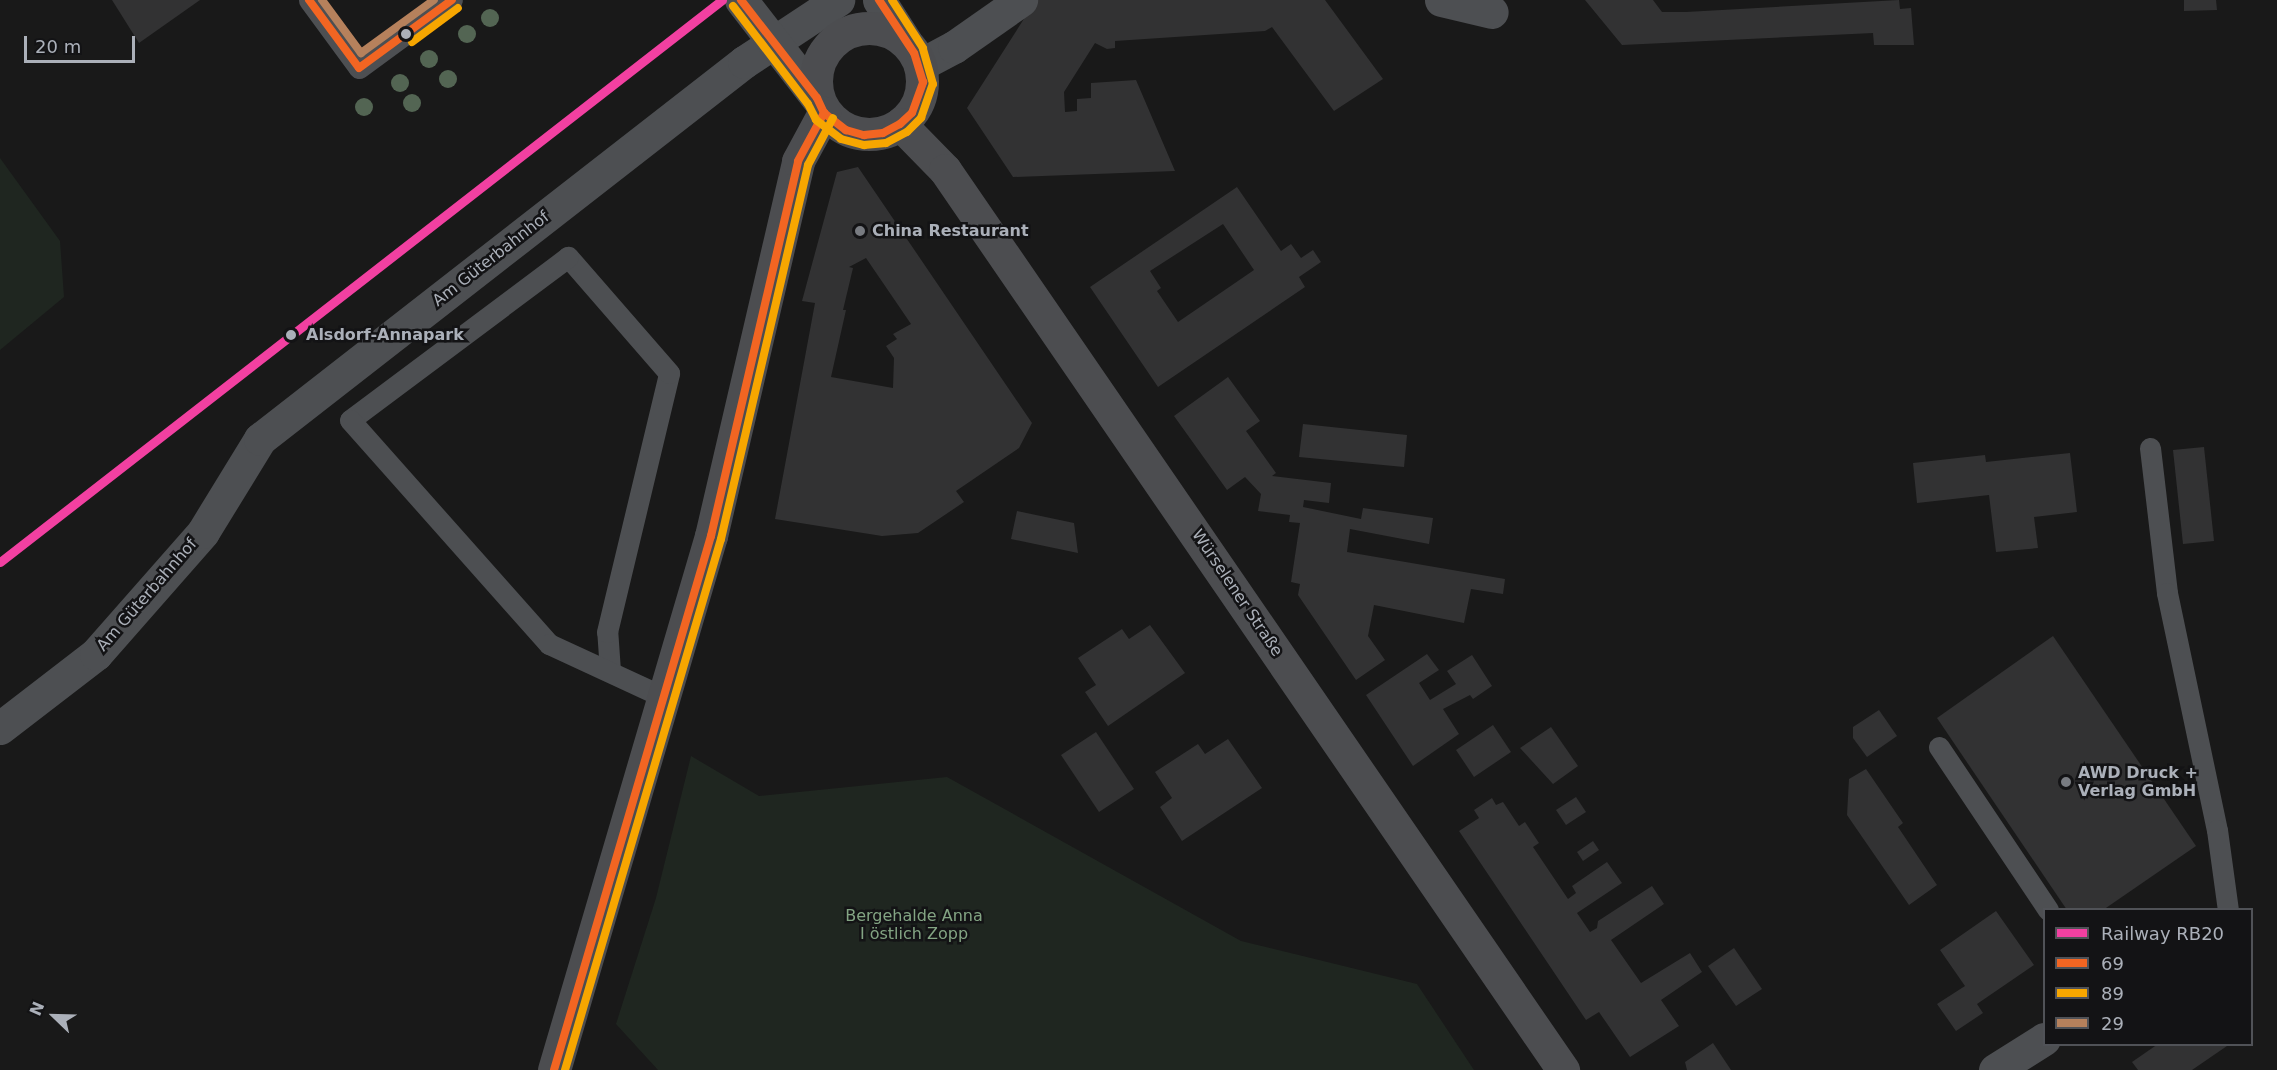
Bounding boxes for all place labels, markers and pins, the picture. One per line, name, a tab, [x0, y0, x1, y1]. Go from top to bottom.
unlabelled marker	[400, 28, 412, 40]
place label: China Restaurant	[872, 221, 1029, 241]
marker: China Restaurant	[853, 224, 867, 238]
marker: Alsdorf-Annapark	[281, 325, 301, 345]
place label: Alsdorf-Annapark	[306, 325, 464, 345]
place label: AWD Druck + Verlag GmbH	[2078, 763, 2198, 801]
marker: AWD Druck + Verlag GmbH	[2059, 775, 2073, 789]

